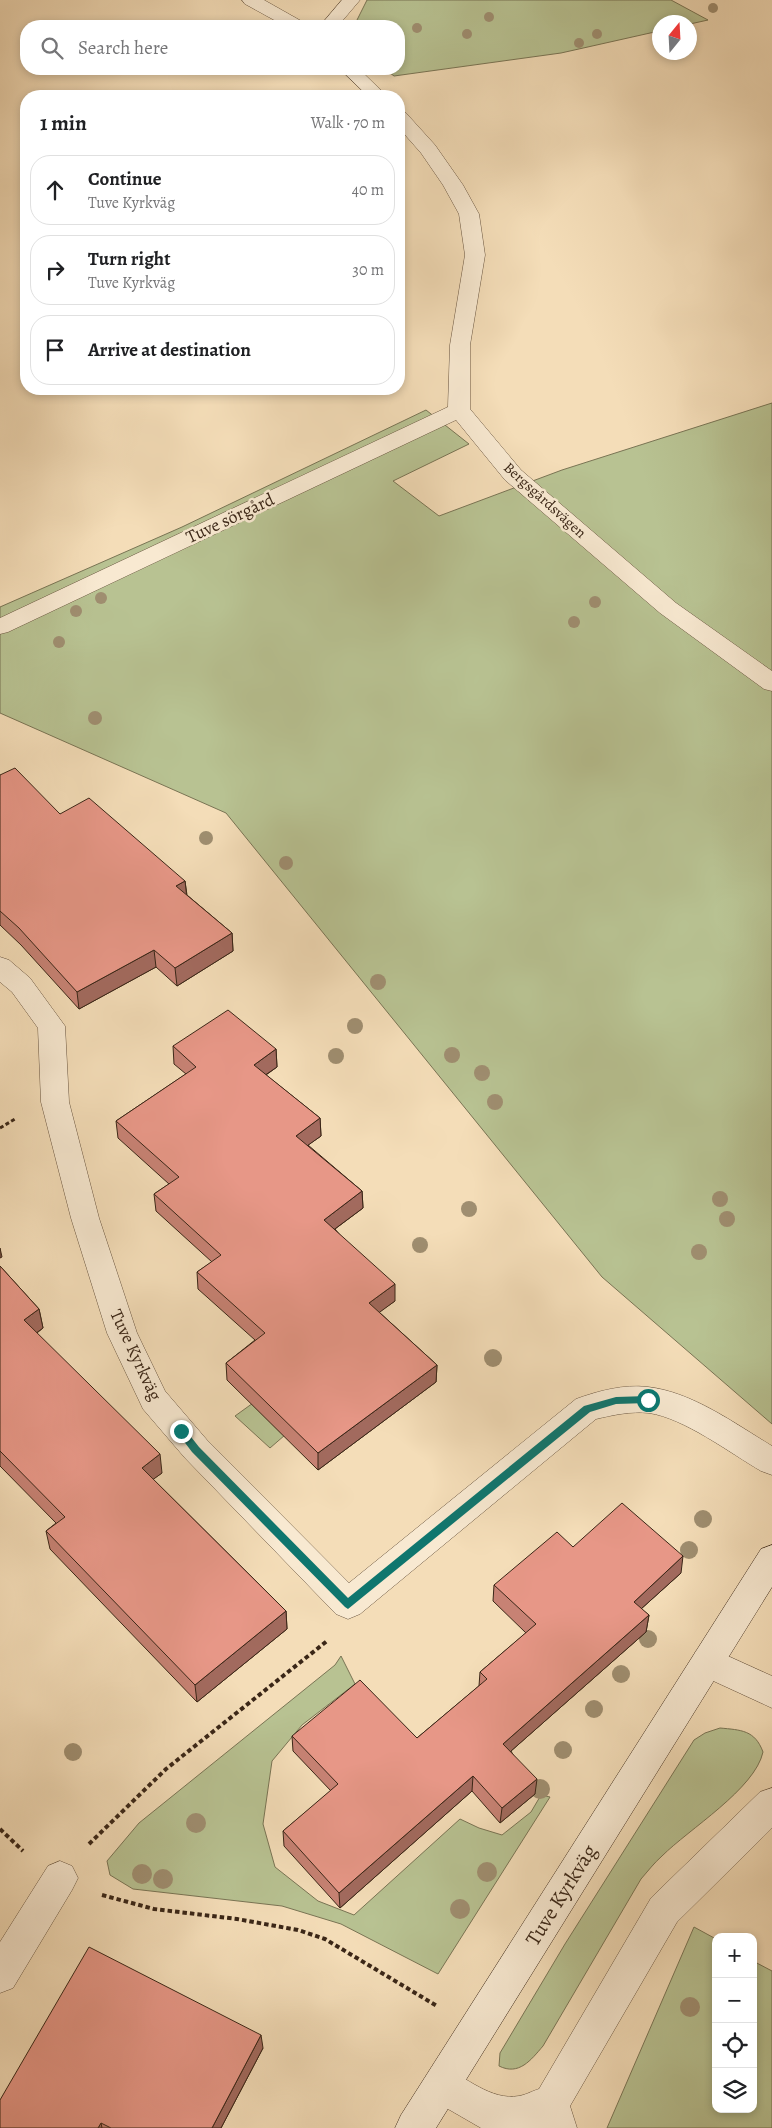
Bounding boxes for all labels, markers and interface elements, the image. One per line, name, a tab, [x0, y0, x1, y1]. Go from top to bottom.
north arrow	[652, 15, 697, 60]
search box	[20, 20, 405, 75]
icon: search	[38, 34, 66, 62]
text: Search here	[78, 35, 168, 61]
text: 1 min	[40, 109, 87, 137]
text: Walk · 70 m	[311, 112, 385, 134]
text: Continue	[88, 166, 162, 192]
icon: ahead	[41, 176, 69, 204]
text: 40 m	[352, 179, 384, 201]
text: Tuve Kyrkväg	[88, 192, 175, 214]
text: Turn right	[88, 246, 170, 272]
icon: right	[41, 256, 69, 284]
text: 30 m	[352, 259, 384, 281]
text: Tuve Kyrkväg	[88, 272, 175, 294]
icon: arrive	[41, 336, 69, 364]
text: Arrive at destination	[88, 337, 251, 363]
street label: Bergsgårdsvägen	[499, 458, 591, 542]
street label: Tuve sörgård	[182, 487, 278, 549]
street label: Tuve Kyrkväg	[104, 1305, 168, 1405]
route start	[637, 1389, 660, 1412]
route end	[170, 1420, 193, 1443]
street label: Tuve Kyrkväg	[519, 1839, 603, 1951]
map controls	[712, 1933, 757, 2113]
button: +	[712, 1933, 757, 1978]
button: −	[712, 1978, 757, 2023]
button: locate	[712, 2023, 757, 2068]
button: layers	[712, 2068, 757, 2113]

